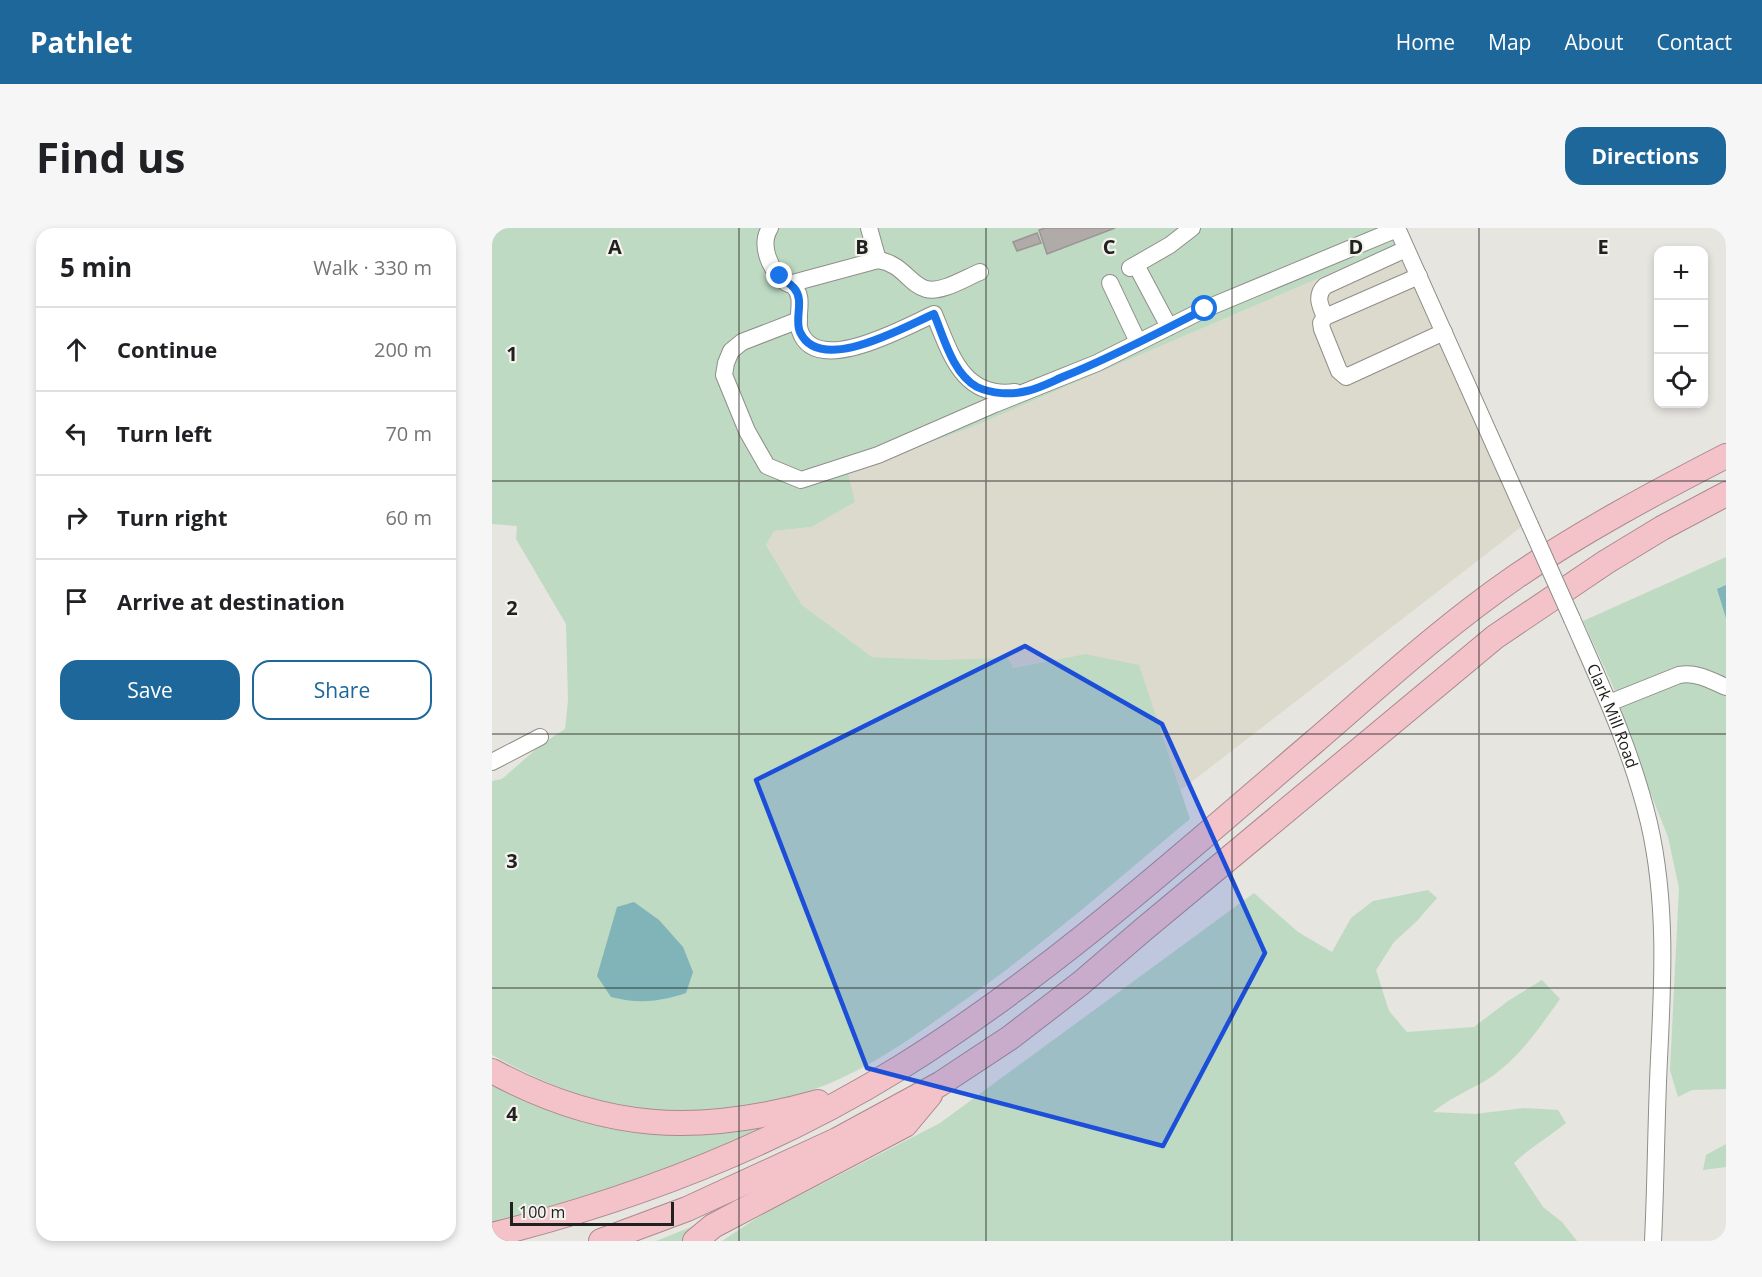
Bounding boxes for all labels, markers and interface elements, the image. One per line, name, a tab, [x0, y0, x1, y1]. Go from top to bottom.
text: Pathlet	[30, 23, 132, 61]
text: Home	[1396, 28, 1455, 56]
text: Map	[1488, 28, 1531, 56]
text: About	[1564, 28, 1624, 56]
text: Contact	[1657, 28, 1732, 56]
button: Directions	[1565, 127, 1726, 185]
text: Find us	[36, 128, 185, 185]
text: A	[608, 233, 622, 260]
text: B	[855, 233, 869, 260]
text: C	[1103, 233, 1116, 260]
text: D	[1349, 233, 1363, 260]
text: E	[1597, 233, 1609, 260]
map controls	[1654, 246, 1708, 408]
button: +	[1654, 246, 1708, 300]
text: 5 min	[60, 249, 132, 285]
text: Walk · 330 m	[313, 254, 432, 281]
route end	[766, 262, 792, 288]
route start	[1191, 295, 1217, 321]
button: −	[1654, 300, 1708, 354]
icon: ahead	[60, 333, 93, 366]
text: Continue	[117, 334, 217, 364]
text: 200 m	[374, 336, 432, 363]
text: 1	[506, 340, 518, 367]
button: locate	[1654, 354, 1708, 408]
icon: left	[60, 417, 93, 450]
text: Turn left	[117, 418, 212, 448]
text: 70 m	[385, 420, 432, 447]
icon: right	[60, 501, 93, 534]
text: Turn right	[117, 502, 228, 532]
text: 60 m	[385, 504, 432, 531]
icon: arrive	[60, 585, 93, 618]
text: Arrive at destination	[117, 586, 345, 616]
text: 2	[506, 594, 518, 621]
button: Save	[60, 660, 240, 720]
button: Share	[252, 660, 432, 720]
street label: Clark Mill Road	[1582, 660, 1643, 771]
text: 3	[506, 847, 518, 874]
text: 4	[506, 1100, 518, 1127]
scale bar	[510, 1199, 674, 1226]
text: 100 m	[519, 1201, 565, 1223]

